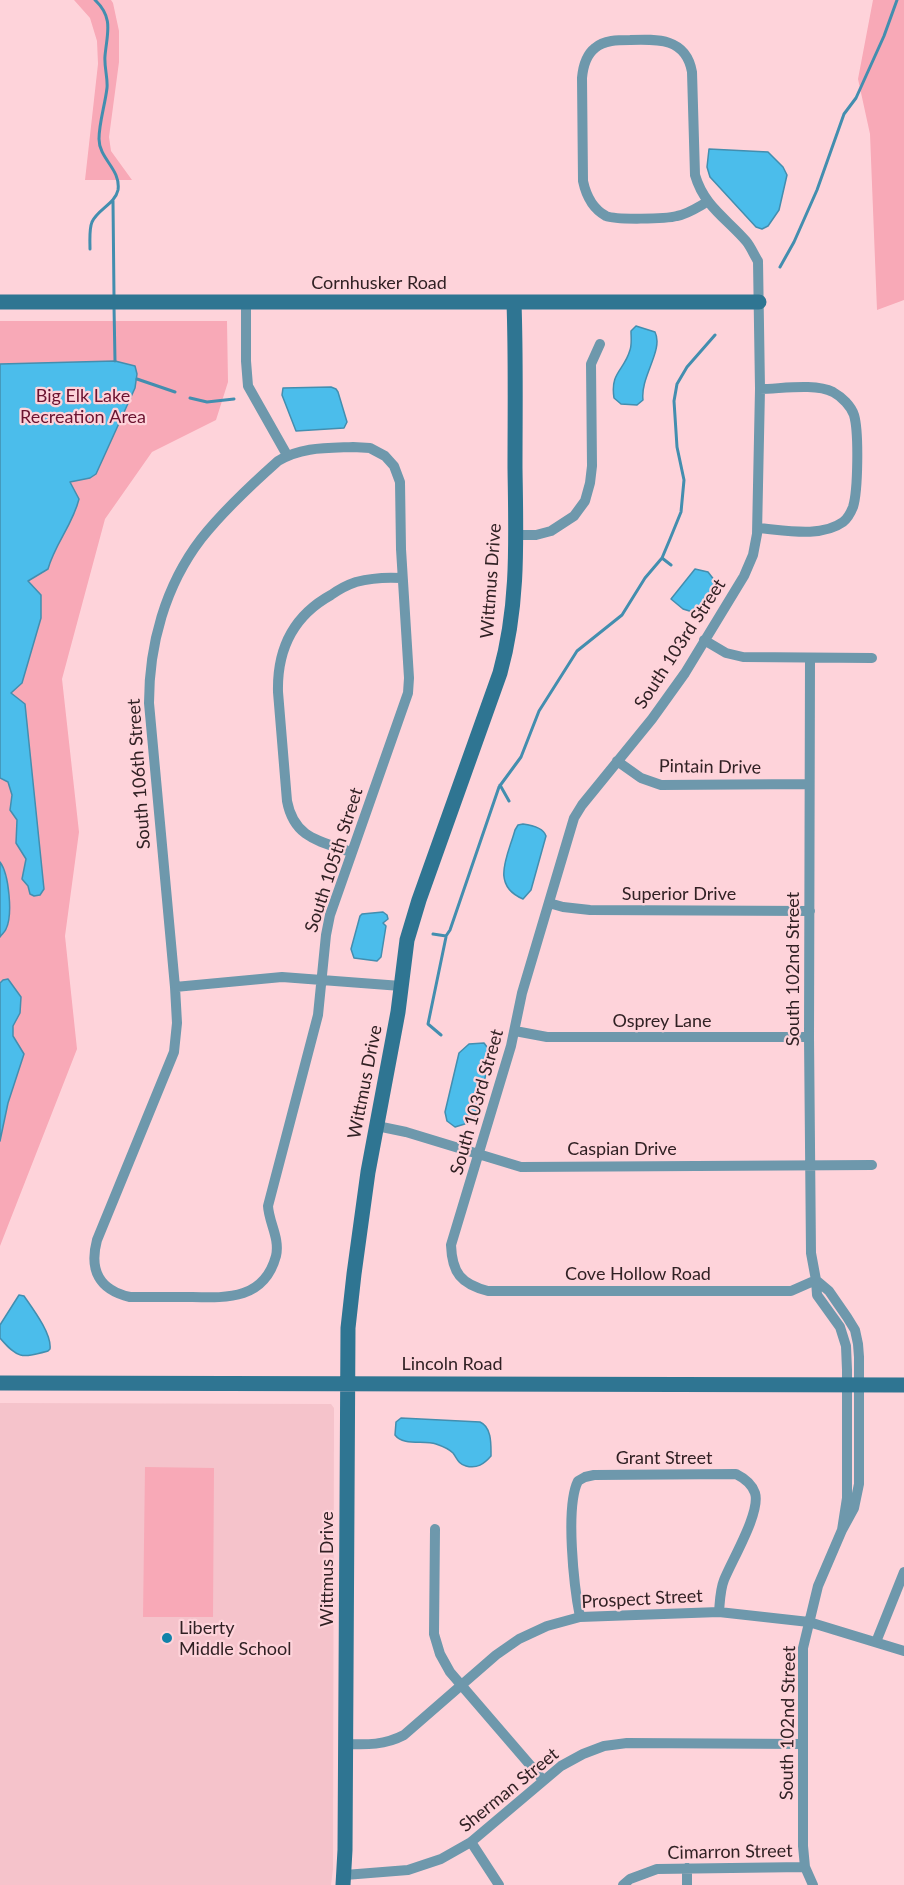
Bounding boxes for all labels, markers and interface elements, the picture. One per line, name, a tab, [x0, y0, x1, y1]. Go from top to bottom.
street label: Cornhusker Road	[311, 272, 447, 294]
park label: Big Elk Lake Recreation Area	[20, 385, 146, 428]
street label: Wittmus Drive	[476, 523, 506, 639]
street label: South 103rd Street	[630, 575, 730, 713]
street label: South 106th Street	[123, 698, 155, 850]
street label: Pintain Drive	[659, 755, 761, 779]
street label: South 105th Street	[300, 785, 368, 935]
street label: Superior Drive	[622, 883, 736, 905]
street label: South 102nd Street	[782, 892, 804, 1046]
street label: Osprey Lane	[612, 1010, 712, 1032]
street label: Wittmus Drive	[343, 1023, 387, 1141]
street label: South 103rd Street	[446, 1027, 508, 1177]
street label: Caspian Drive	[567, 1138, 677, 1160]
street label: Cove Hollow Road	[565, 1263, 711, 1285]
street label: Lincoln Road	[401, 1353, 503, 1375]
street label: Grant Street	[616, 1447, 712, 1469]
street label: Wittmus Drive	[316, 1511, 338, 1627]
street label: Prospect Street	[581, 1585, 703, 1613]
place label: Liberty Middle School	[179, 1617, 291, 1660]
marker: Liberty Middle School	[160, 1631, 174, 1645]
street label: South 102nd Street	[776, 1646, 800, 1800]
street label: Sherman Street	[455, 1743, 563, 1837]
street label: Cimarron Street	[667, 1840, 793, 1864]

